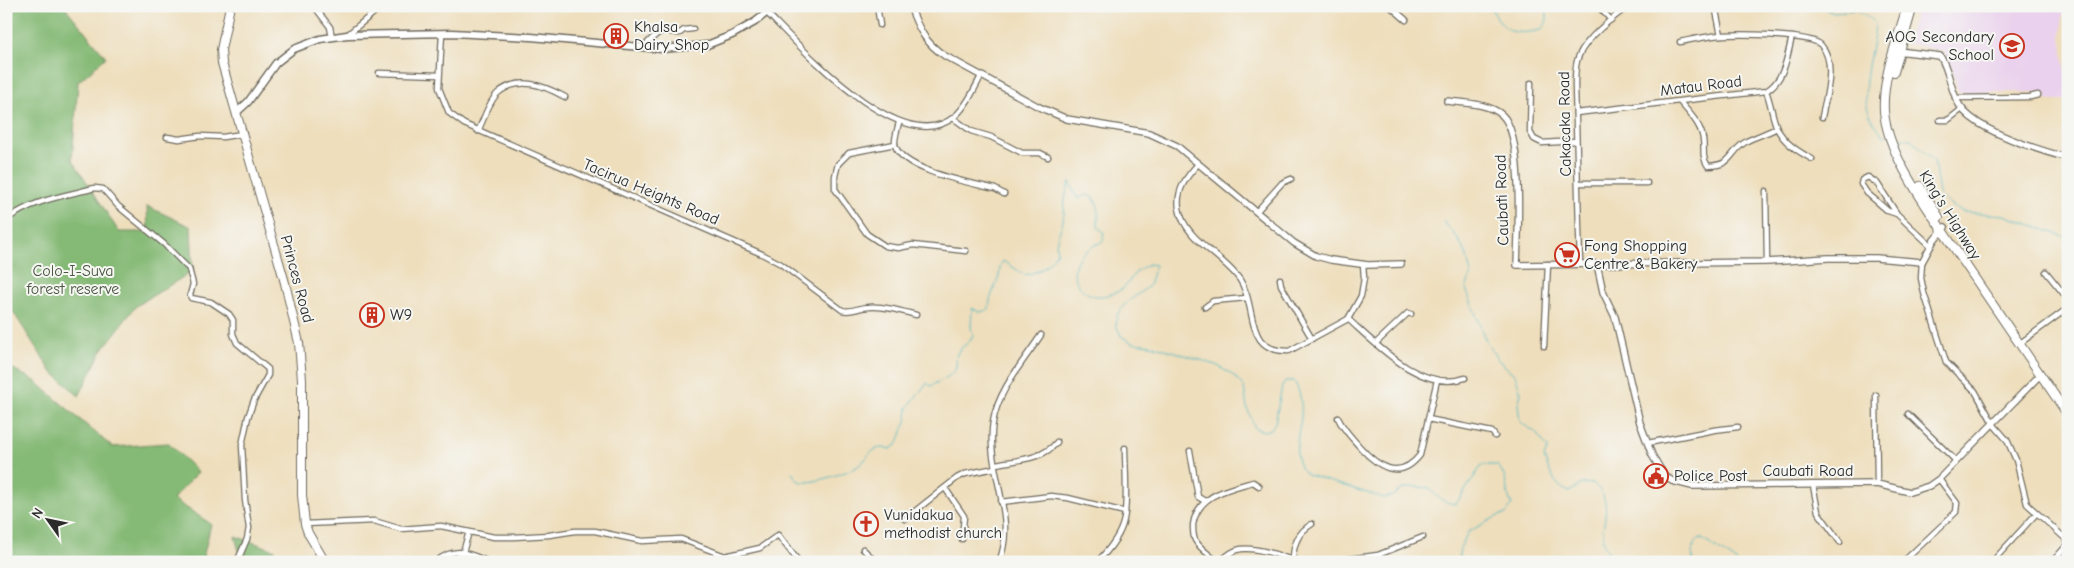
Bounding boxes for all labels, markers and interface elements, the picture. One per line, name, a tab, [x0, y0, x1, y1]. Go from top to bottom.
place label: Khalsa Dairy Shop	[634, 18, 709, 54]
building icon: Khalsa Dairy Shop	[603, 23, 629, 49]
place label: AOG Secondary School	[1886, 28, 1995, 64]
school or university icon: AOG Secondary School	[1999, 33, 2025, 59]
street label: Cakacaka Road	[1555, 71, 1575, 177]
street label: Matau Road	[1659, 72, 1743, 100]
street label: Caubati Road	[1491, 154, 1513, 246]
street label: Tacirua Heights Road	[580, 155, 722, 229]
street label: King's Highway	[1915, 167, 1985, 264]
street label: Princes Road	[277, 233, 317, 325]
place label: Fong Shopping Centre & Bakery	[1584, 237, 1698, 273]
supermarket icon: Fong Shopping Centre & Bakery	[1554, 242, 1580, 268]
park label: Colo-I-Suva forest reserve	[26, 262, 119, 298]
building icon: W9	[359, 302, 385, 328]
place label: W9	[390, 306, 412, 324]
street label: Caubati Road	[1762, 462, 1854, 480]
public building icon: Police Post	[1643, 463, 1669, 489]
place label: Police Post	[1674, 467, 1747, 485]
north arrow	[22, 496, 72, 546]
text: N	[28, 505, 47, 522]
place label: Vunidakua methodist church	[884, 506, 1002, 542]
church icon: Vunidakua methodist church	[853, 511, 879, 537]

